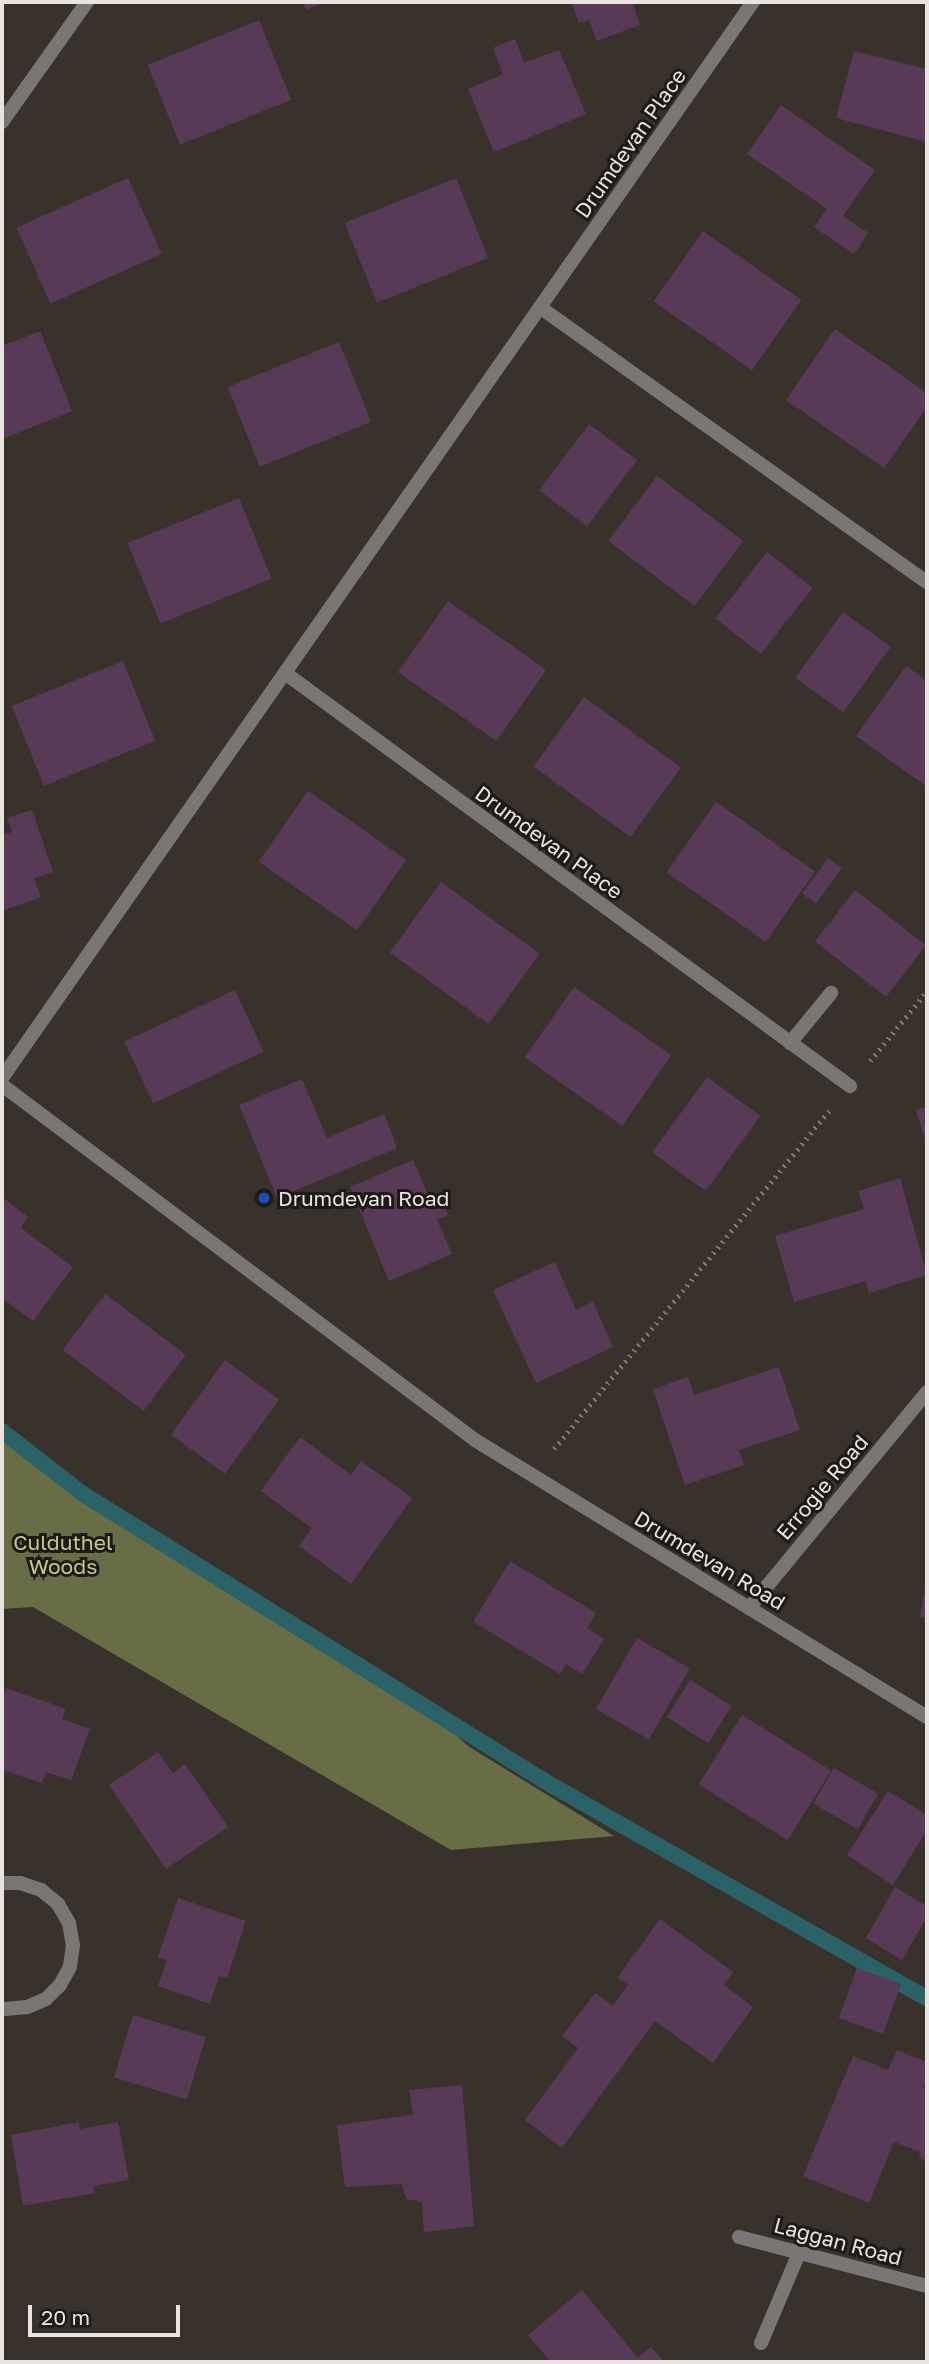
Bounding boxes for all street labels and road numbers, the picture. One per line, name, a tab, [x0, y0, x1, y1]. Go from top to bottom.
street label: Drumdevan Place	[569, 64, 691, 222]
street label: Drumdevan Place	[470, 780, 628, 904]
street label: Errogie Road	[771, 1429, 873, 1545]
street label: Drumdevan Road	[630, 1505, 790, 1615]
street label: Laggan Road	[771, 2212, 905, 2270]

